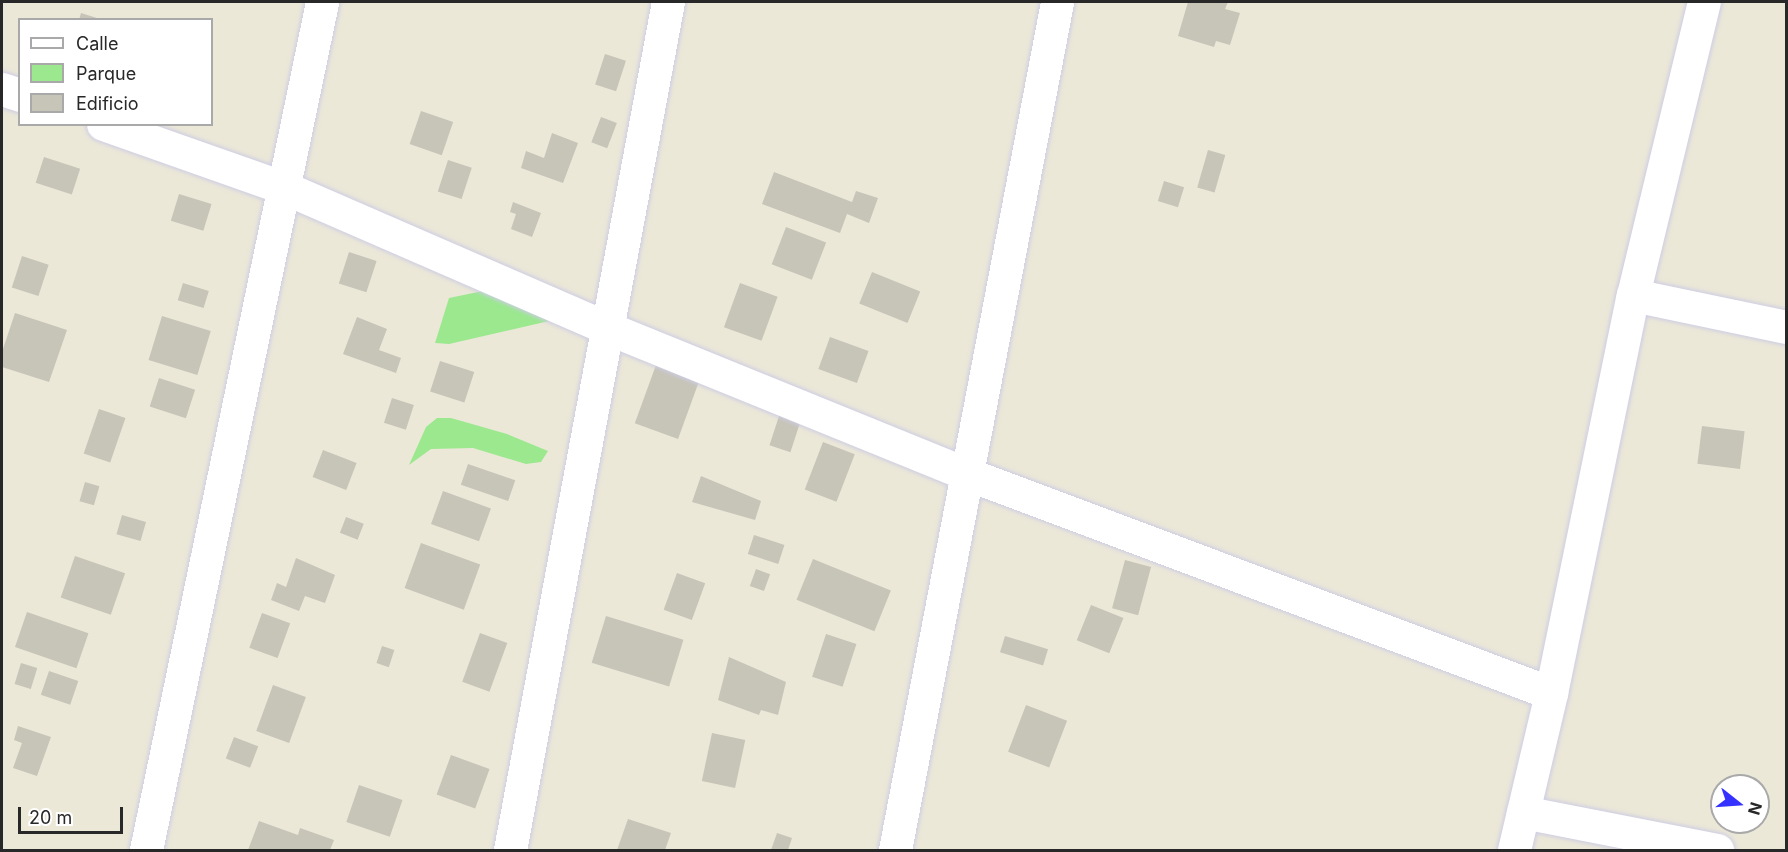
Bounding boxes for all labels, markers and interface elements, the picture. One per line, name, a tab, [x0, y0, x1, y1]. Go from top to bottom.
legend	[18, 18, 213, 126]
text: Calle	[76, 33, 118, 54]
text: Parque	[76, 63, 136, 84]
text: Edificio	[76, 93, 139, 114]
north arrow	[1710, 774, 1770, 834]
scale bar	[21, 795, 126, 833]
text: N	[1744, 800, 1767, 817]
text: 20 m	[29, 807, 72, 828]

